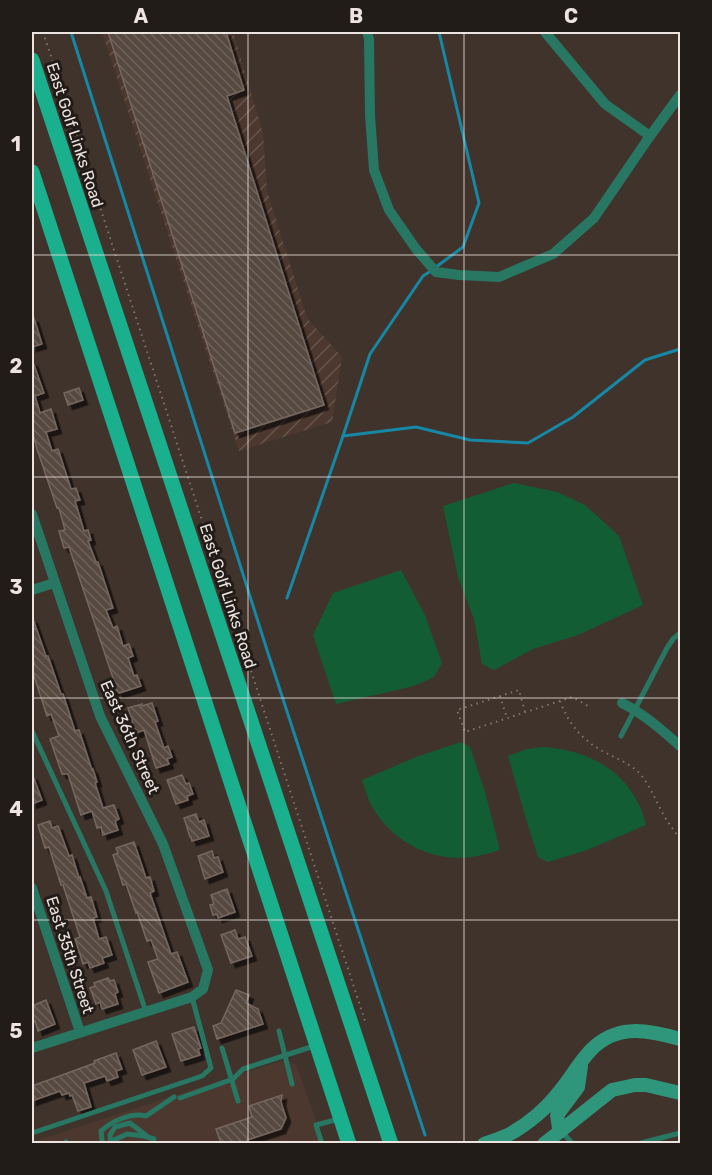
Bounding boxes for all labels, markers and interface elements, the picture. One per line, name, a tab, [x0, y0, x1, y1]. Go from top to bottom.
text: A	[134, 4, 149, 28]
text: B	[349, 4, 363, 28]
text: C	[564, 4, 578, 28]
street label: East Golf Links Road	[43, 60, 107, 210]
text: 1	[11, 132, 21, 156]
text: 2	[10, 354, 23, 378]
street label: East Golf Links Road	[196, 521, 260, 671]
text: 3	[9, 575, 23, 599]
street label: East 36th Street	[96, 677, 164, 797]
text: 4	[9, 797, 23, 821]
street label: East 35th Street	[42, 894, 98, 1016]
text: 5	[10, 1019, 23, 1043]

